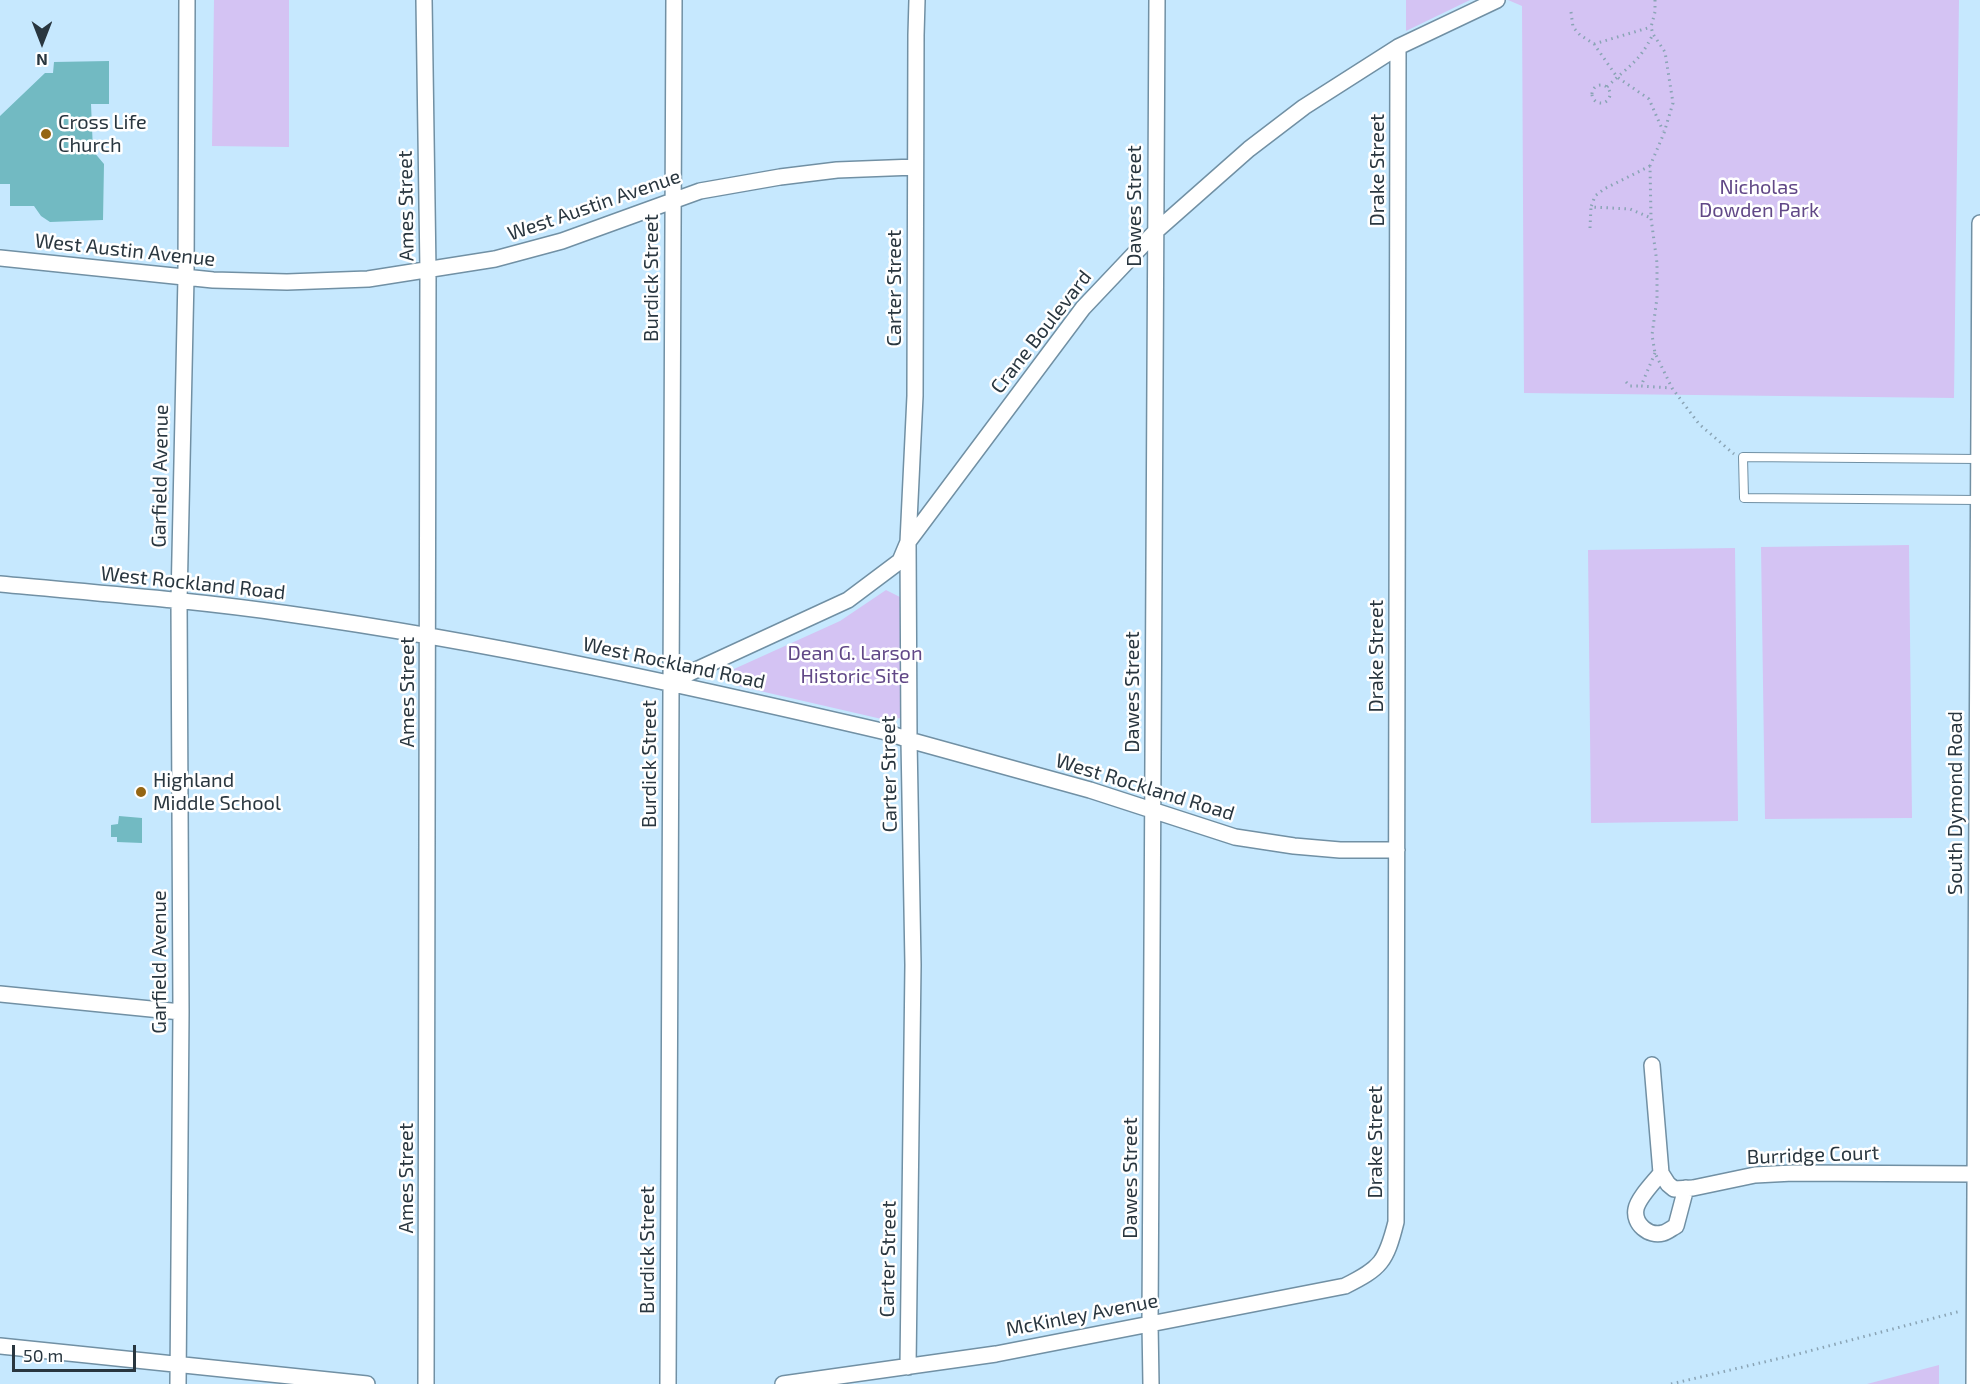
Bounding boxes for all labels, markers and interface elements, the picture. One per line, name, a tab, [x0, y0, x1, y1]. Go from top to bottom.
north arrow	[12, 12, 72, 72]
text: N	[36, 51, 48, 70]
place label: Cross Life Church	[58, 110, 147, 157]
street label: Drake Street	[1365, 114, 1389, 226]
marker: Cross Life Church	[39, 127, 53, 141]
street label: Dawes Street	[1122, 145, 1146, 267]
street label: Ames Street	[393, 150, 419, 262]
street label: West Austin Avenue	[504, 164, 684, 246]
park label: Nicholas Dowden Park	[1699, 175, 1819, 222]
street label: Burdick Street	[639, 214, 663, 342]
street label: West Austin Avenue	[34, 229, 216, 271]
street label: Carter Street	[882, 230, 906, 346]
street label: Crane Boulevard	[985, 266, 1097, 398]
street label: Garfield Avenue	[147, 404, 173, 548]
street label: West Rockland Road	[99, 561, 287, 605]
street label: Drake Street	[1364, 600, 1388, 712]
street label: Dawes Street	[1120, 631, 1144, 753]
street label: West Rockland Road	[581, 632, 767, 694]
street label: Ames Street	[395, 637, 419, 747]
park label: Dean G. Larson Historic Site	[787, 641, 923, 688]
street label: Burdick Street	[637, 700, 661, 828]
street label: South Dymond Road	[1943, 711, 1967, 895]
street label: Carter Street	[876, 715, 902, 833]
street label: West Rockland Road	[1053, 748, 1237, 826]
place label: Highland Middle School	[153, 768, 281, 815]
marker: Highland Middle School	[134, 785, 148, 799]
street label: Garfield Avenue	[147, 890, 171, 1034]
street label: Drake Street	[1363, 1086, 1387, 1198]
street label: Dawes Street	[1118, 1117, 1142, 1239]
street label: Ames Street	[394, 1123, 418, 1233]
street label: Burridge Court	[1746, 1141, 1880, 1169]
street label: Burdick Street	[635, 1186, 659, 1314]
street label: Carter Street	[875, 1200, 901, 1318]
street label: McKinley Avenue	[1004, 1288, 1160, 1342]
scale bar	[15, 1333, 140, 1371]
text: 50 m	[23, 1344, 63, 1366]

